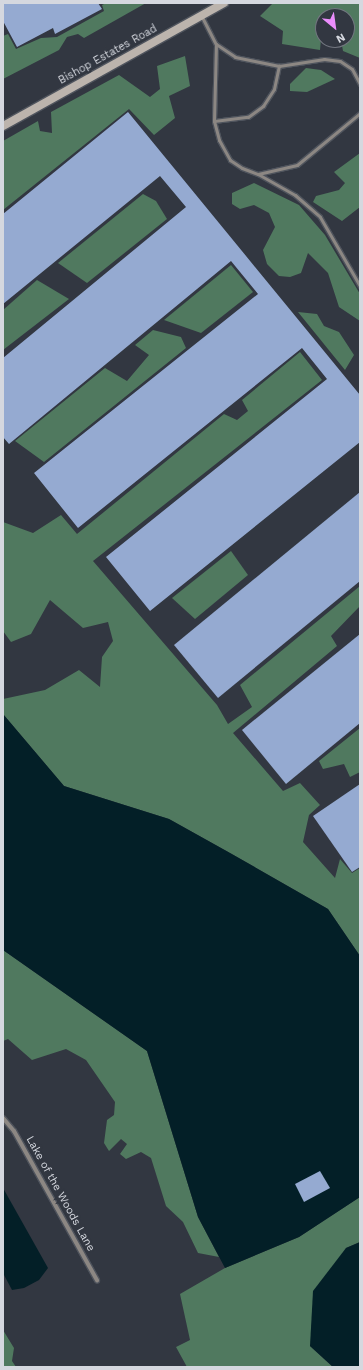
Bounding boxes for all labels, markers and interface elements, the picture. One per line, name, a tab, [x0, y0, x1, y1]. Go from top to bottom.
north arrow	[315, 8, 355, 48]
street label: Bishop Estates Road	[56, 22, 160, 88]
text: N	[334, 30, 347, 46]
street label: Lake of the Woods Lane	[23, 1134, 97, 1254]

